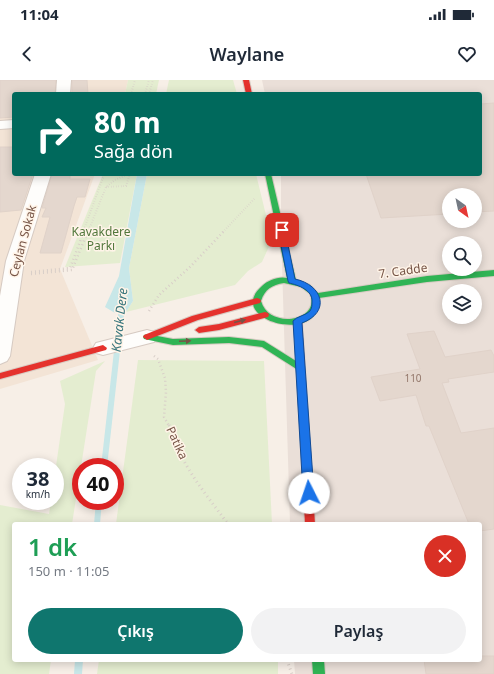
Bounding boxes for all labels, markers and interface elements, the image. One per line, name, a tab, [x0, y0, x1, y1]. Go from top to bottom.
text: 11:04	[20, 4, 59, 24]
text: Waylane	[210, 42, 284, 66]
icon: back	[16, 43, 38, 65]
icon: heart	[456, 43, 478, 65]
text: 80 m	[94, 103, 161, 141]
icon: right	[28, 108, 80, 160]
text: Sağa dön	[94, 139, 173, 163]
north arrow	[442, 188, 482, 228]
map controls	[442, 188, 482, 324]
street label: Ceylan Sokak	[5, 202, 40, 279]
pin	[265, 213, 299, 247]
icon: arrive	[271, 219, 293, 241]
park label: Kavakdere Parkı	[71, 223, 131, 254]
button: search	[442, 236, 482, 276]
street label: 7. Cadde	[377, 259, 429, 282]
button: layers	[442, 284, 482, 324]
water label: Kavak Dere	[107, 286, 131, 353]
one-way arrow	[234, 318, 247, 324]
one-way arrow	[179, 338, 191, 345]
house number: 110	[404, 371, 422, 385]
street label: Patika	[162, 424, 192, 462]
speed limit sign: 40	[72, 458, 124, 510]
text: 38	[27, 465, 49, 492]
position arrow	[288, 472, 330, 514]
text: km/h	[26, 487, 50, 501]
text: 1 dk	[28, 530, 77, 563]
button: close	[424, 535, 466, 577]
text: 150 m · 11:05	[28, 562, 109, 580]
button: Çıkış	[28, 608, 243, 654]
button: Paylaş	[251, 608, 466, 654]

